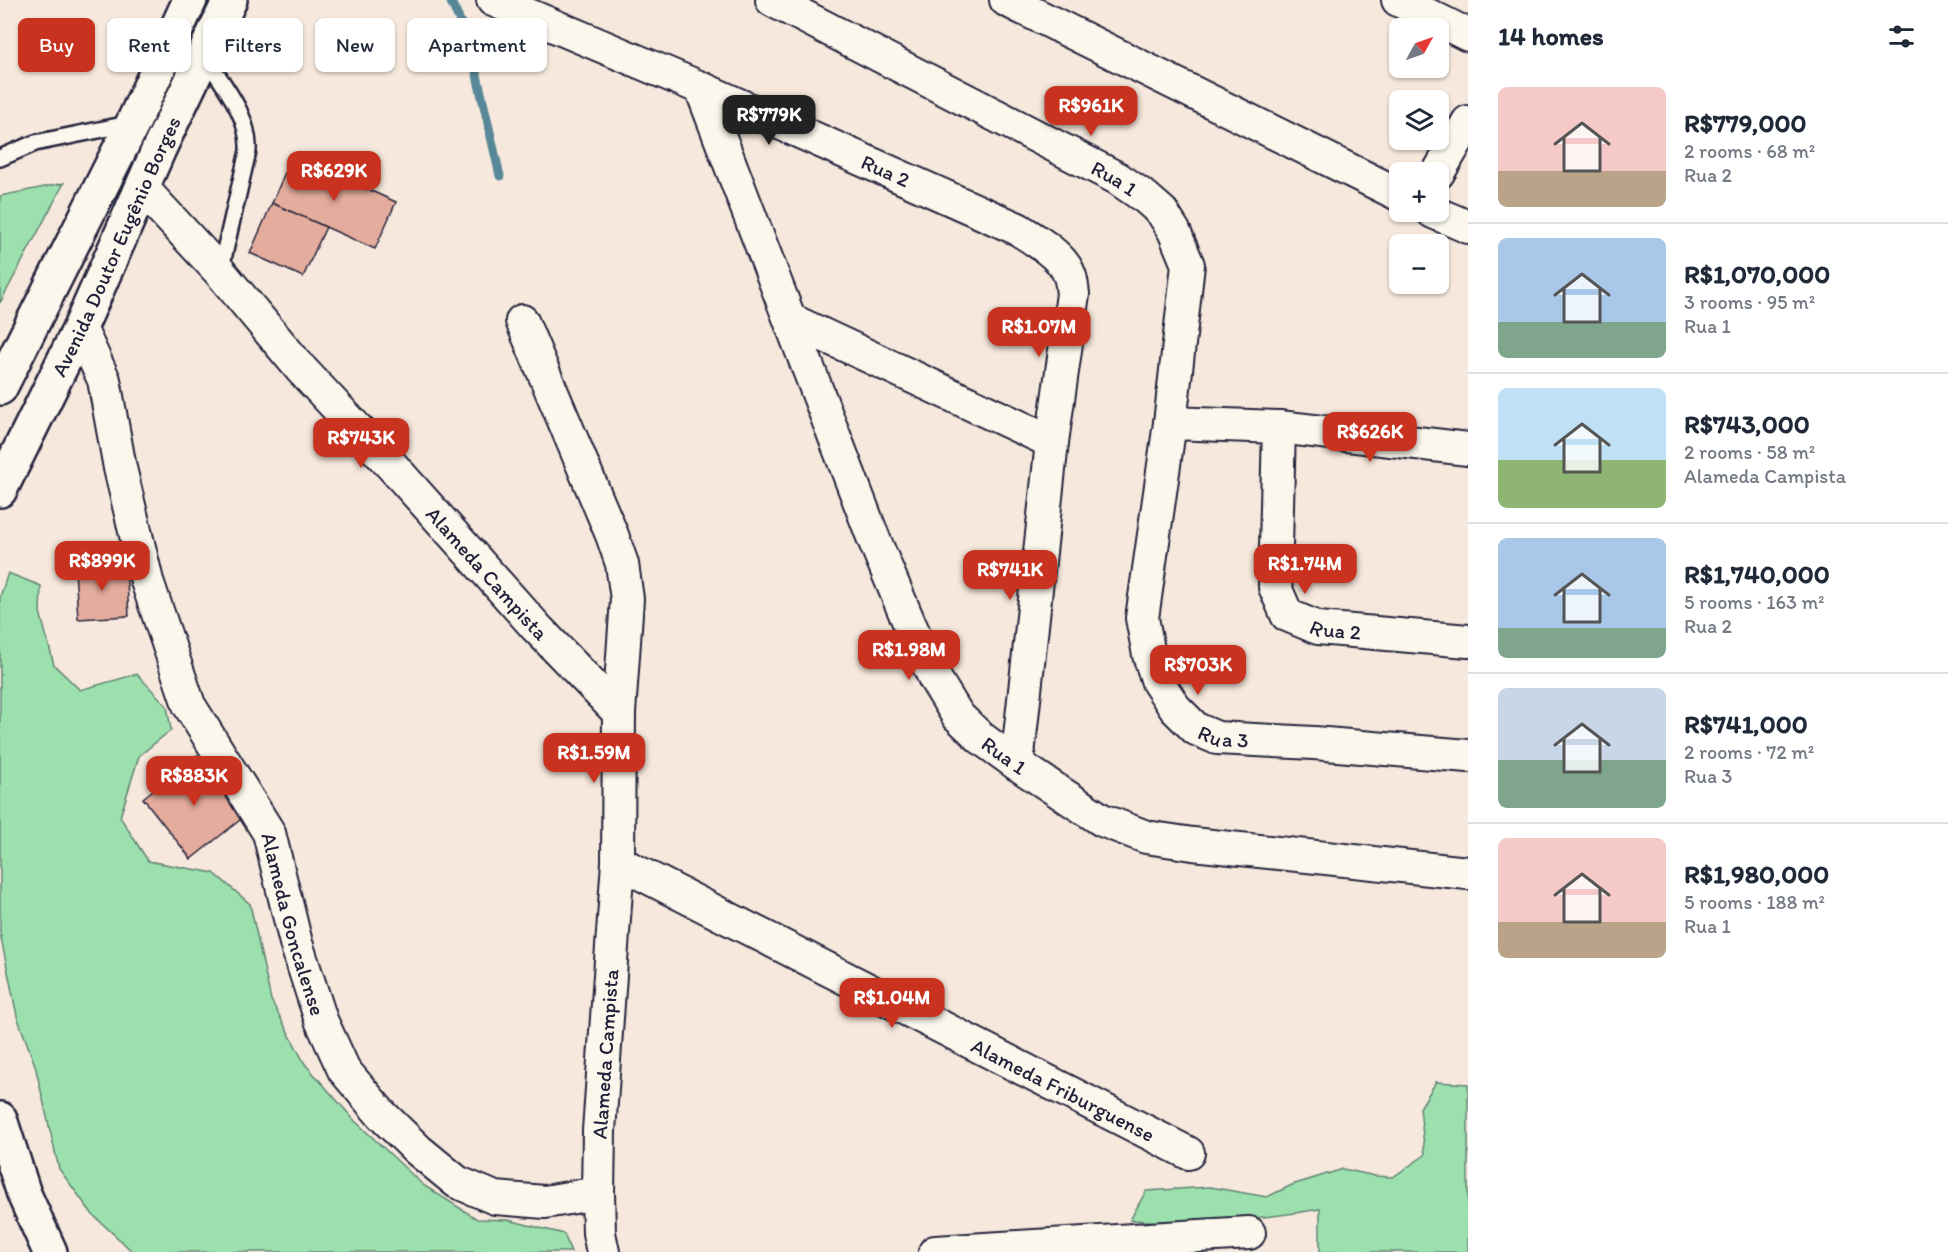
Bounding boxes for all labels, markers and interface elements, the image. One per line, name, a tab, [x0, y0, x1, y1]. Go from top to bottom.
chip: Buy	[18, 18, 95, 72]
chip: Rent	[107, 18, 191, 72]
chip: Filters	[203, 18, 303, 72]
chip: New	[315, 18, 395, 72]
chip: Apartment	[407, 18, 547, 72]
north arrow	[1389, 18, 1449, 78]
map controls	[1389, 18, 1449, 294]
text: 14 homes	[1498, 20, 1604, 52]
icon: filters	[1885, 20, 1918, 53]
pin: R$961K	[1042, 86, 1140, 137]
button: layers	[1389, 90, 1449, 150]
text: R$961K	[1058, 93, 1124, 117]
pin: R$779K	[720, 95, 818, 146]
text: R$779K	[736, 102, 802, 126]
text: R$779,000	[1684, 107, 1807, 139]
icon: home	[1546, 111, 1618, 183]
street label: Avenida Doutor Eugênio Borges	[46, 112, 185, 380]
text: 2 rooms · 68 m²	[1684, 139, 1815, 163]
street label: Rua 2	[858, 148, 914, 192]
pin: R$629K	[285, 151, 383, 202]
street label: Rua 1	[1087, 155, 1143, 201]
text: R$629K	[301, 158, 367, 182]
button: +	[1389, 162, 1449, 222]
text: Rua 2	[1684, 163, 1732, 187]
button: −	[1389, 234, 1449, 294]
text: R$1,070,000	[1684, 258, 1830, 290]
icon: home	[1546, 262, 1618, 334]
text: 3 rooms · 95 m²	[1684, 290, 1815, 314]
pin: R$1.07M	[984, 307, 1094, 358]
text: R$1.07M	[1002, 314, 1076, 338]
text: Rua 1	[1684, 314, 1731, 338]
text: R$743,000	[1684, 408, 1810, 440]
pin: R$626K	[1321, 412, 1419, 463]
icon: home	[1546, 412, 1618, 484]
pin: R$743K	[312, 418, 410, 469]
text: R$626K	[1337, 419, 1403, 443]
text: R$743K	[327, 425, 395, 449]
text: 2 rooms · 58 m²	[1684, 440, 1815, 464]
text: Alameda Campista	[1684, 464, 1846, 488]
street label: Alameda Campista	[421, 501, 554, 645]
pin: R$899K	[53, 541, 151, 592]
pin: R$1.74M	[1250, 544, 1360, 595]
text: R$899K	[69, 548, 135, 572]
pin: R$741K	[961, 550, 1059, 601]
text: R$1.74M	[1268, 551, 1342, 575]
text: R$741K	[977, 557, 1043, 581]
text: R$1,740,000	[1684, 558, 1830, 590]
icon: home	[1546, 562, 1618, 634]
text: 5 rooms · 163 m²	[1684, 590, 1825, 614]
street label: Rua 2	[1306, 614, 1362, 644]
text: Rua 2	[1684, 614, 1732, 638]
pin: R$1.98M	[854, 630, 964, 681]
text: R$1.98M	[872, 637, 946, 661]
pin: R$703K	[1149, 645, 1247, 696]
text: R$703K	[1164, 652, 1232, 676]
text: R$741,000	[1684, 708, 1808, 740]
icon: home	[1546, 712, 1618, 784]
street label: Rua 3	[1195, 719, 1249, 752]
street label: Rua 1	[977, 730, 1032, 780]
pin: R$1.59M	[539, 733, 649, 784]
text: R$1.59M	[557, 740, 631, 764]
text: 2 rooms · 72 m²	[1684, 740, 1814, 764]
pin: R$883K	[145, 756, 243, 807]
text: R$883K	[160, 763, 228, 787]
text: Rua 3	[1684, 764, 1732, 788]
street label: Alameda Goncalense	[257, 830, 331, 1019]
text: R$1,980,000	[1684, 858, 1829, 890]
icon: home	[1546, 862, 1618, 934]
text: 5 rooms · 188 m²	[1684, 890, 1825, 914]
text: Rua 1	[1684, 914, 1731, 938]
street label: Alameda Campista	[587, 968, 623, 1140]
pin: R$1.04M	[837, 978, 947, 1029]
text: R$1.04M	[854, 985, 930, 1009]
street label: Alameda Friburguense	[967, 1032, 1159, 1147]

